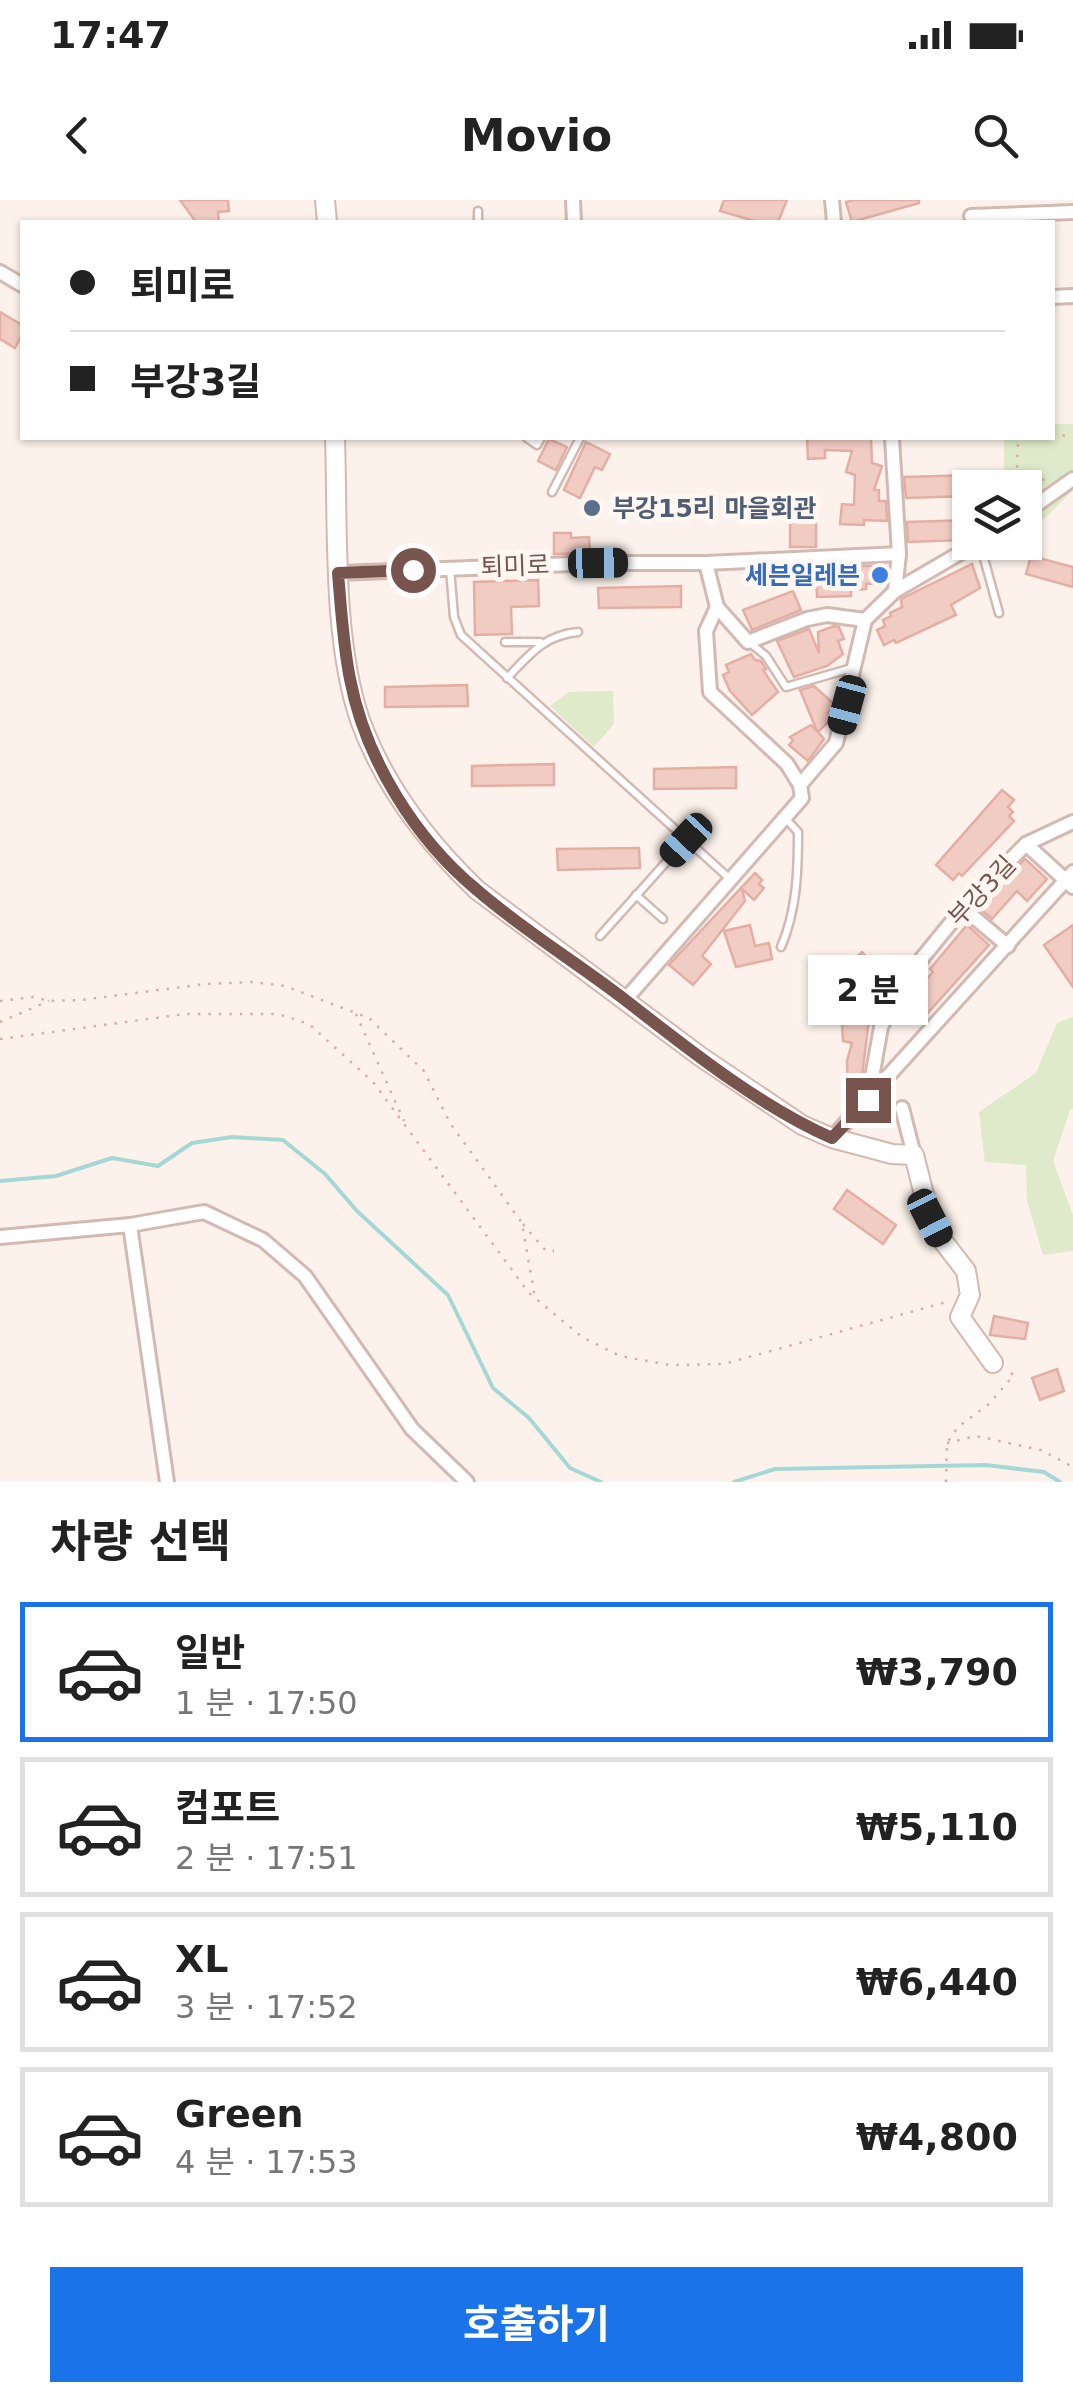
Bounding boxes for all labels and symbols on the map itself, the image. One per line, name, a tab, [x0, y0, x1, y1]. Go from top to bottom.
place label: 부강15리 마을회관	[612, 494, 817, 523]
marker: 부강15리 마을회관	[581, 497, 603, 519]
car	[568, 547, 628, 579]
route start	[391, 548, 436, 593]
street label: 퇴미로	[480, 550, 550, 582]
place label: 세븐일레븐	[745, 561, 860, 590]
marker: 세븐일레븐	[869, 564, 891, 586]
car	[825, 672, 869, 738]
car	[655, 808, 717, 872]
street label: 부강3길	[942, 850, 1022, 932]
callout: 2 분	[808, 955, 928, 1025]
route end	[846, 1078, 891, 1123]
car	[903, 1184, 957, 1252]

